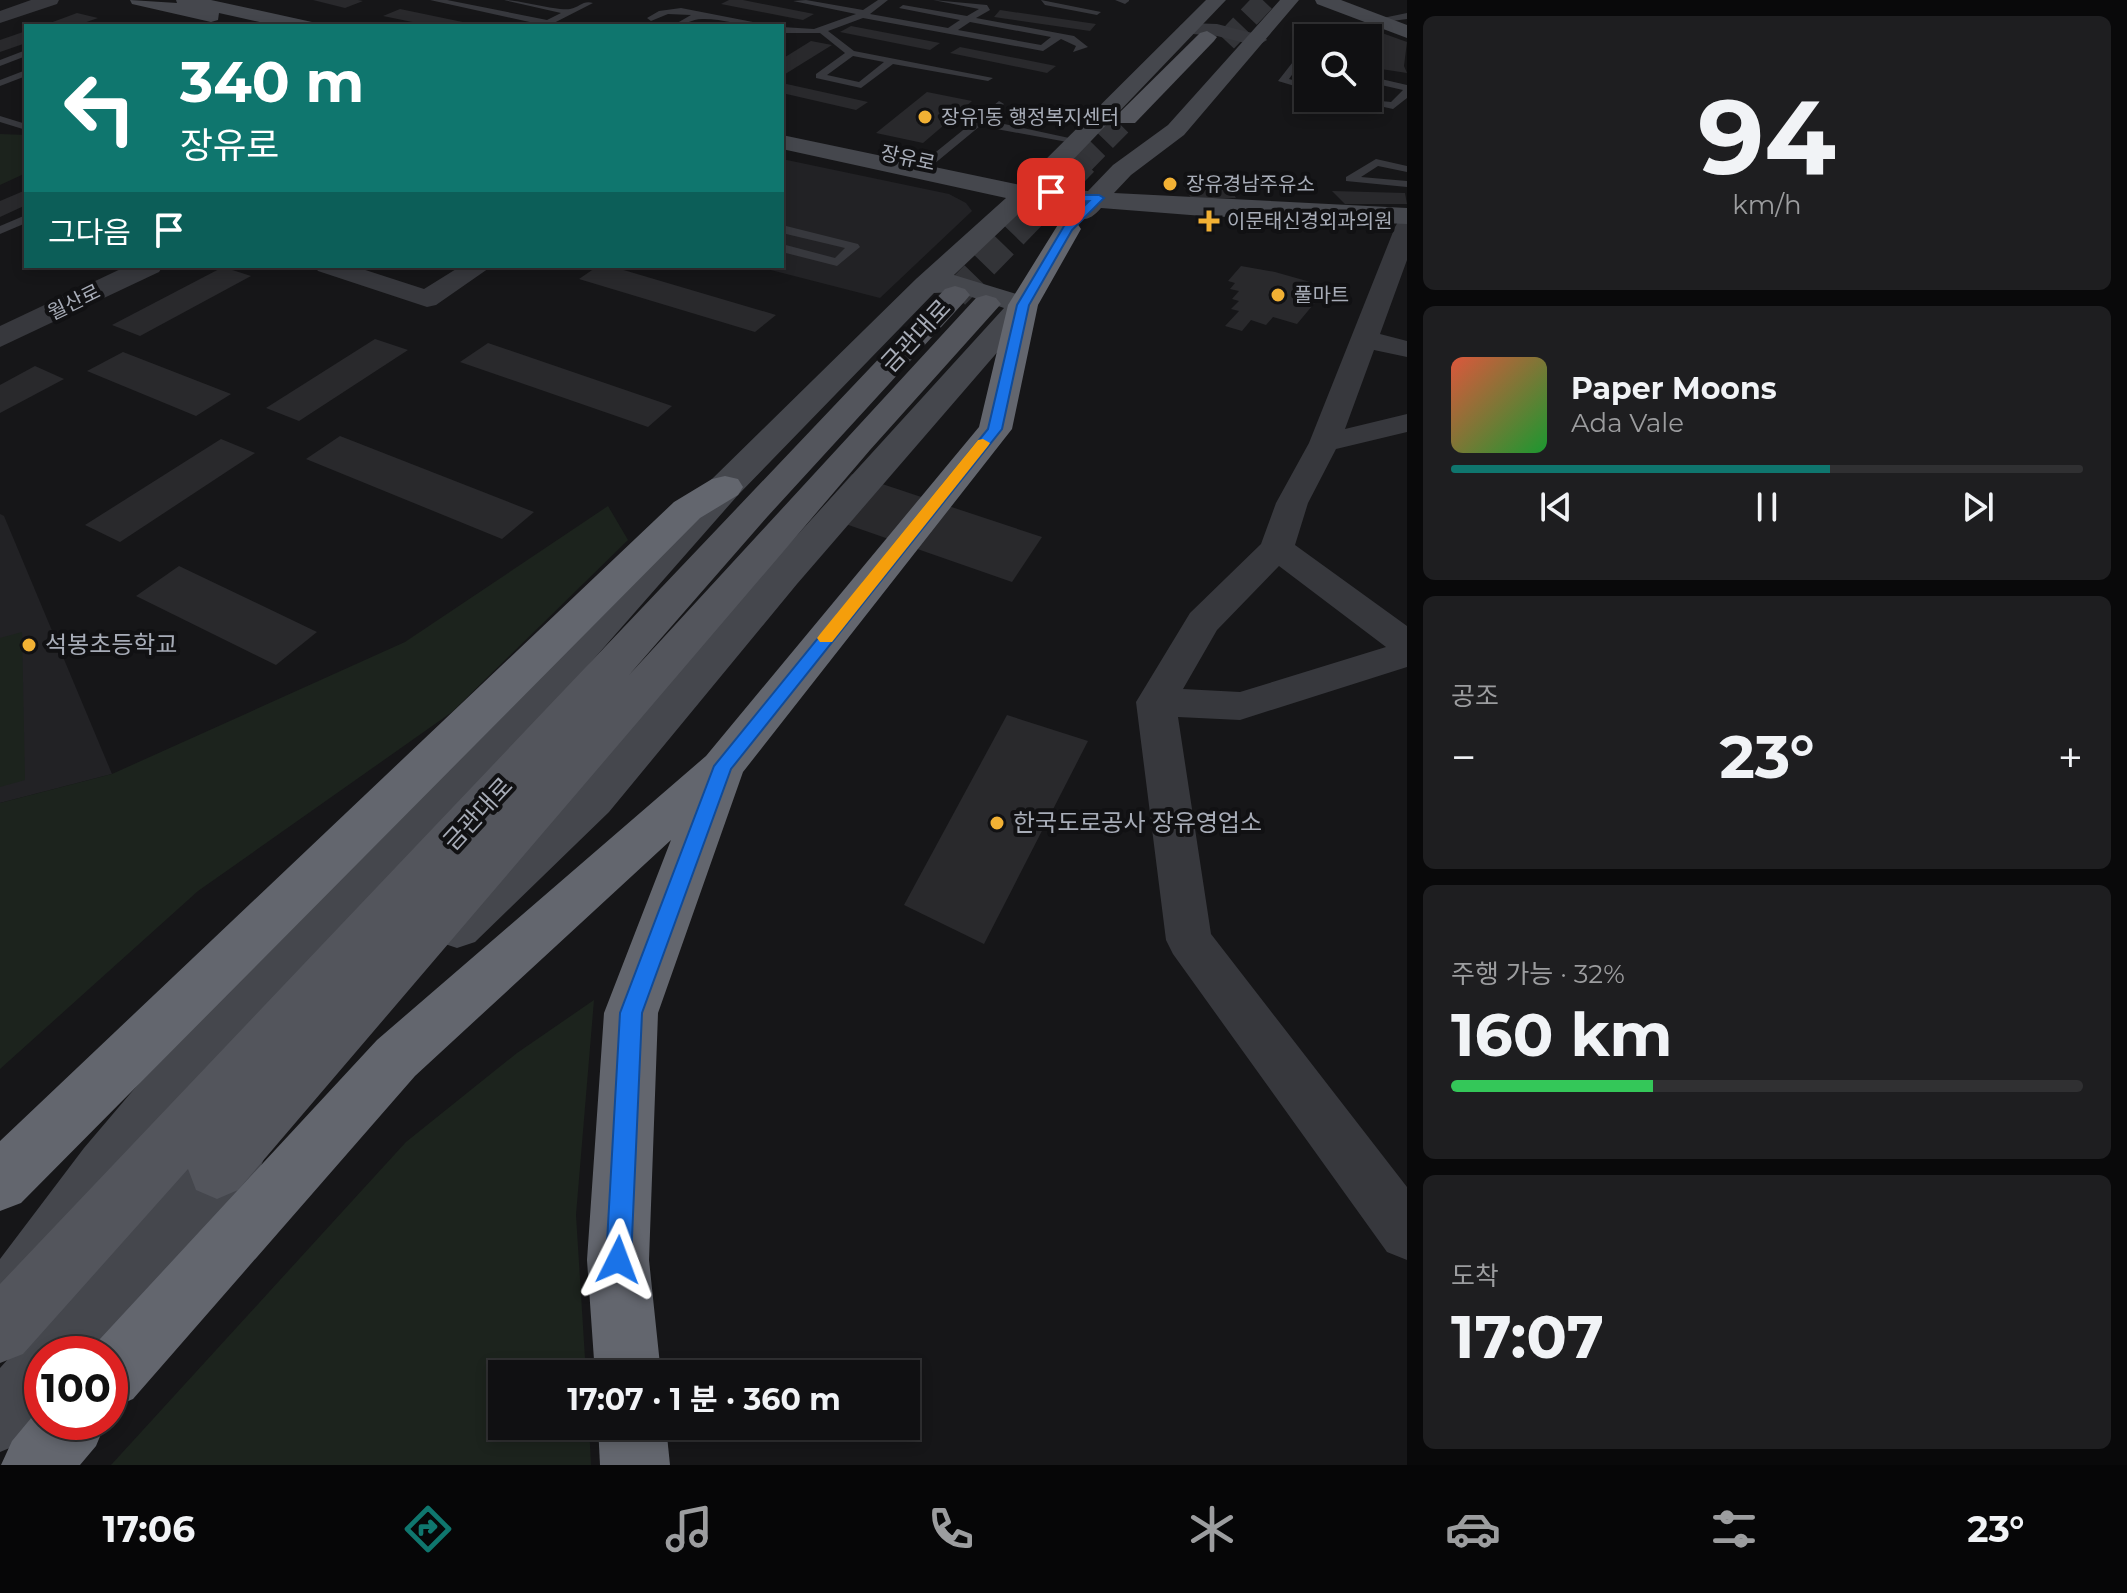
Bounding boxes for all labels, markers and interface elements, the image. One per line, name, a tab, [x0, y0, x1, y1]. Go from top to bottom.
map controls	[1294, 24, 1382, 112]
button: search	[1294, 24, 1382, 112]
text: 340 m	[180, 48, 364, 116]
icon: left	[48, 56, 152, 160]
text: 94	[1698, 73, 1836, 200]
place label: 장유1동 행정복지센터	[941, 105, 1119, 129]
marker: 장유1동 행정복지센터	[916, 108, 934, 126]
text: 장유로	[180, 123, 279, 167]
street label: 장유로	[879, 141, 937, 175]
pin	[1017, 158, 1085, 226]
icon: arrive	[1029, 170, 1073, 214]
place label: 장유경남주유소	[1186, 172, 1315, 196]
marker: 장유경남주유소	[1161, 175, 1179, 193]
text: km/h	[1732, 189, 1802, 221]
icon: arrive	[147, 208, 191, 252]
place label: 이문태신경외과의원	[1227, 209, 1393, 233]
marker: 이문태신경외과의원	[1198, 210, 1220, 232]
text: 그다음	[48, 214, 131, 251]
street label: 월산로	[44, 279, 104, 325]
place label: 풀마트	[1294, 283, 1349, 307]
marker: 풀마트	[1269, 286, 1287, 304]
street label: 금관대로	[875, 293, 956, 378]
text: Paper Moons	[1571, 370, 1777, 407]
text: Ada Vale	[1571, 407, 1684, 439]
icon: previous	[1534, 485, 1578, 529]
icon: pause	[1745, 485, 1789, 529]
icon: next	[1956, 485, 2000, 529]
place label: 석봉초등학교	[45, 630, 177, 659]
marker: 석봉초등학교	[20, 636, 38, 654]
text: 공조	[1451, 680, 1499, 712]
text: 23°	[1719, 720, 1815, 793]
text: −	[1451, 730, 1476, 784]
text: +	[2058, 730, 2083, 784]
street label: 금관대로	[437, 771, 518, 856]
place label: 한국도로공사 장유영업소	[1013, 808, 1262, 837]
marker: 한국도로공사 장유영업소	[988, 814, 1006, 832]
text: 주행 가능 · 32%	[1451, 958, 1625, 990]
text: 160 km	[1451, 998, 1672, 1071]
position arrow	[576, 1218, 660, 1302]
text: 도착	[1451, 1260, 1499, 1292]
text: 17:07	[1451, 1300, 1604, 1373]
speed limit sign: 100	[24, 1336, 128, 1440]
text: 17:07 · 1 분 · 360 m	[567, 1381, 841, 1418]
icon: directions	[400, 1501, 456, 1557]
icon: music	[661, 1501, 717, 1557]
icon: phone	[923, 1501, 979, 1557]
icon: climate	[1184, 1501, 1240, 1557]
icon: car	[1445, 1501, 1501, 1557]
icon: filters	[1706, 1501, 1762, 1557]
text: 17:06	[103, 1507, 195, 1551]
text: 23°	[1967, 1507, 2024, 1551]

